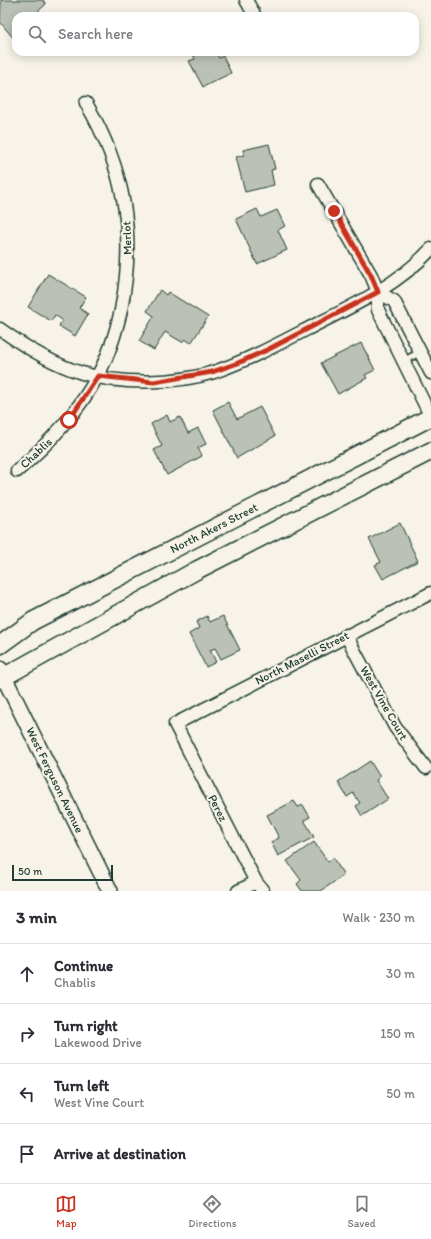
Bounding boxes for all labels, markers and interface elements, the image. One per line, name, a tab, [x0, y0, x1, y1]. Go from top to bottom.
search box	[12, 12, 419, 56]
icon: search	[26, 23, 48, 45]
text: Search here	[58, 25, 133, 43]
route end	[325, 202, 343, 220]
street label: Merlot	[119, 220, 135, 255]
route start	[60, 411, 78, 429]
street label: Chablis	[17, 435, 55, 471]
street label: North Akers Street	[168, 500, 261, 556]
street label: North Maselli Street	[253, 628, 352, 688]
street label: West Vine Court	[357, 663, 411, 743]
street label: West Ferguson Avenue	[23, 725, 87, 836]
street label: Perez	[205, 792, 231, 824]
scale bar	[12, 863, 113, 882]
text: 50 m	[18, 865, 42, 878]
text: 3 min	[16, 907, 57, 927]
text: Walk · 230 m	[343, 910, 415, 925]
text: Continue	[54, 957, 113, 975]
icon: ahead	[16, 963, 38, 985]
text: 30 m	[386, 966, 415, 981]
text: Chablis	[54, 975, 96, 990]
text: Turn right	[54, 1017, 118, 1035]
icon: right	[16, 1023, 38, 1045]
text: 150 m	[380, 1026, 415, 1041]
text: Lakewood Drive	[54, 1035, 142, 1050]
text: Turn left	[54, 1077, 109, 1095]
icon: left	[16, 1083, 38, 1105]
text: 50 m	[386, 1086, 415, 1101]
text: West Vine Court	[54, 1095, 144, 1110]
icon: arrive	[16, 1143, 38, 1165]
text: Arrive at destination	[54, 1145, 186, 1163]
tab: Map	[55, 1193, 77, 1230]
tab: Directions	[188, 1193, 237, 1230]
tab: Saved	[347, 1193, 376, 1230]

